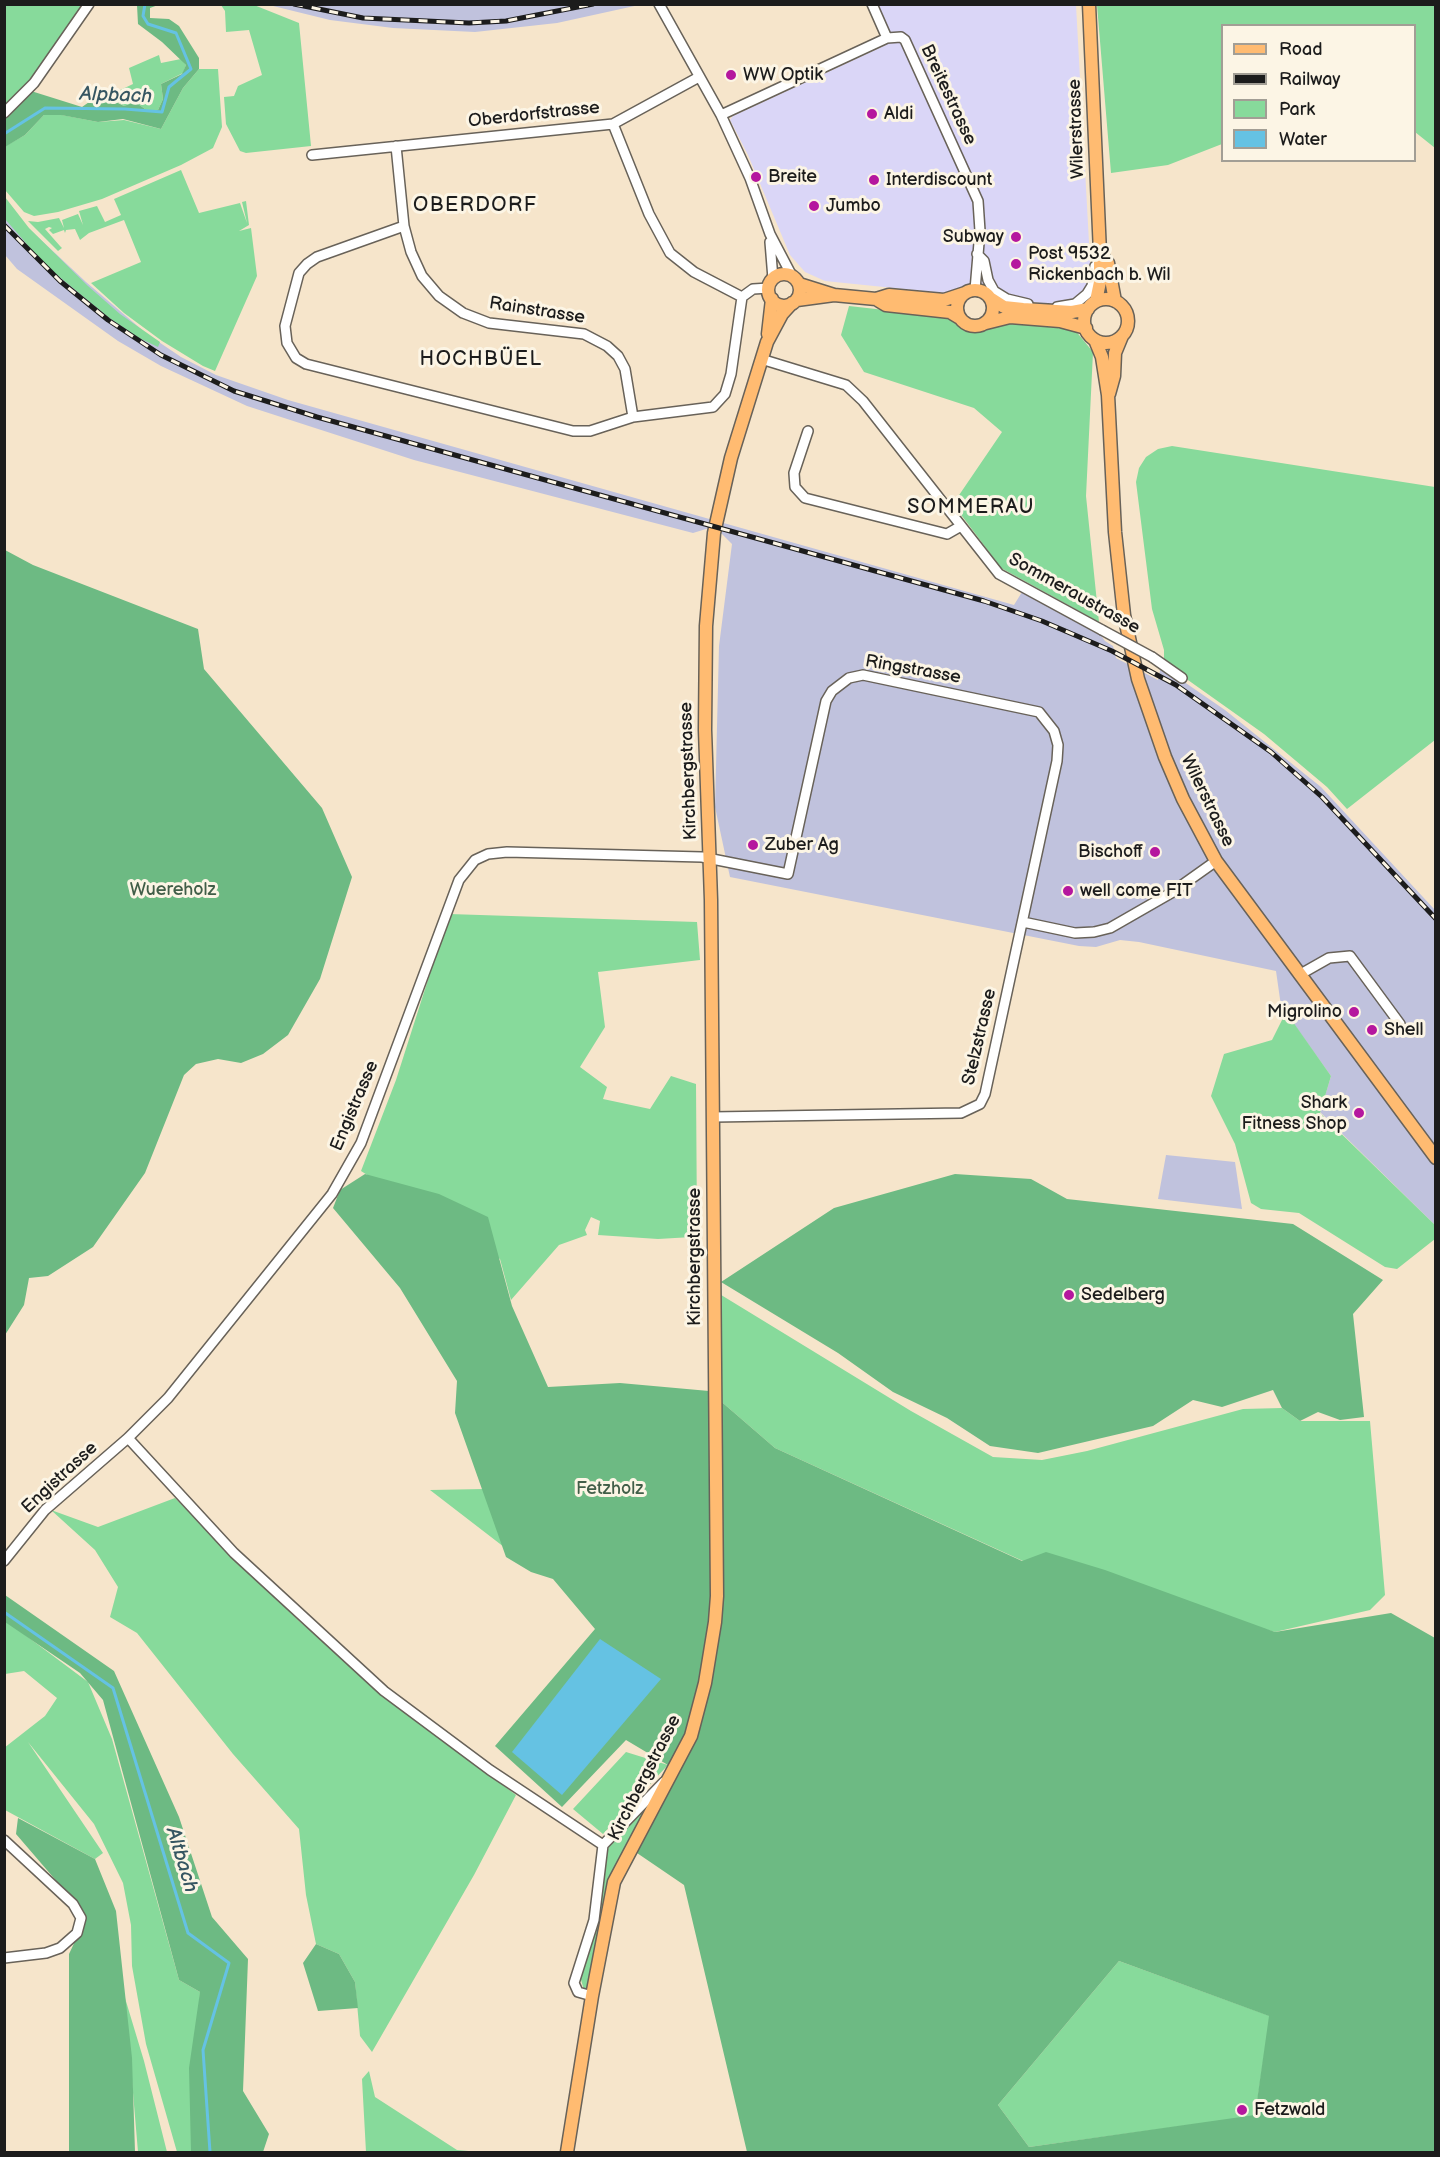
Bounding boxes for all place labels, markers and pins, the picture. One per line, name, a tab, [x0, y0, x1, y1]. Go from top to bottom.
place label: WW Optik	[743, 64, 823, 86]
marker: WW Optik	[724, 68, 738, 82]
place label: Aldi	[884, 103, 913, 125]
marker: Aldi	[865, 107, 879, 121]
place label: Breite	[768, 166, 817, 188]
place label: Interdiscount	[886, 169, 992, 191]
marker: Breite	[749, 170, 763, 184]
marker: Interdiscount	[867, 173, 881, 187]
place label: Jumbo	[826, 195, 881, 217]
marker: Jumbo	[807, 199, 821, 213]
place label: Subway	[943, 226, 1004, 248]
marker: Subway	[1009, 230, 1023, 244]
place label: Post 9532 Rickenbach b. Wil	[1028, 243, 1170, 286]
marker: Post 9532 Rickenbach b. Wil	[1009, 257, 1023, 271]
place label: Zuber Ag	[765, 834, 839, 856]
marker: Zuber Ag	[746, 838, 760, 852]
place label: Bischoff	[1078, 841, 1143, 863]
marker: Bischoff	[1148, 845, 1162, 859]
place label: well come FIT	[1080, 880, 1193, 902]
marker: well come FIT	[1061, 884, 1075, 898]
place label: Migrolino	[1267, 1001, 1342, 1023]
marker: Migrolino	[1347, 1005, 1361, 1019]
place label: Shell	[1384, 1019, 1424, 1041]
marker: Shell	[1365, 1023, 1379, 1037]
place label: Shark Fitness Shop	[1242, 1092, 1347, 1134]
marker: Shark Fitness Shop	[1352, 1106, 1366, 1120]
place label: Sedelberg	[1081, 1284, 1165, 1306]
marker: Sedelberg	[1062, 1288, 1076, 1302]
place label: Fetzwald	[1254, 2099, 1325, 2121]
marker: Fetzwald	[1235, 2103, 1249, 2117]

